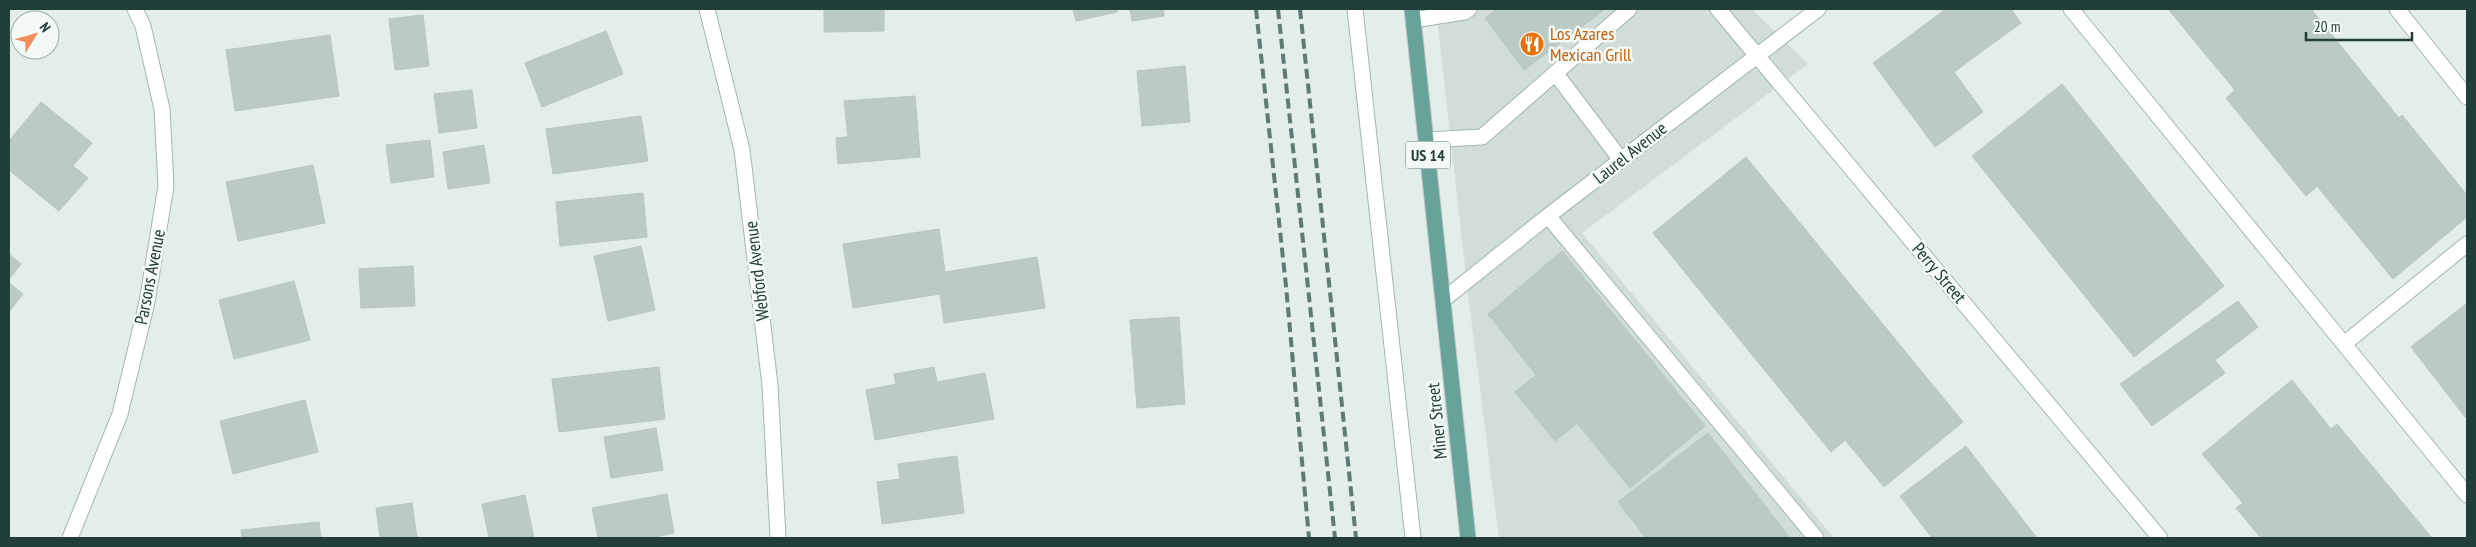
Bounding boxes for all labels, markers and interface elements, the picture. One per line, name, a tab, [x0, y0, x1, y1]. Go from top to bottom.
north arrow	[10, 10, 60, 60]
scale bar	[2306, 10, 2412, 42]
text: 20 m	[2314, 17, 2340, 36]
text: N	[36, 19, 55, 36]
place label: Los Azares Mexican Grill	[1550, 22, 1632, 66]
restaurant icon: Los Azares Mexican Grill	[1519, 31, 1545, 57]
street label: Laurel Avenue	[1588, 117, 1671, 189]
road number: US 14	[1406, 142, 1450, 168]
street label: Webford Avenue	[739, 220, 774, 322]
street label: Parsons Avenue	[129, 227, 170, 326]
street label: Perry Street	[1907, 238, 1971, 308]
street label: Miner Street	[1421, 382, 1452, 460]

